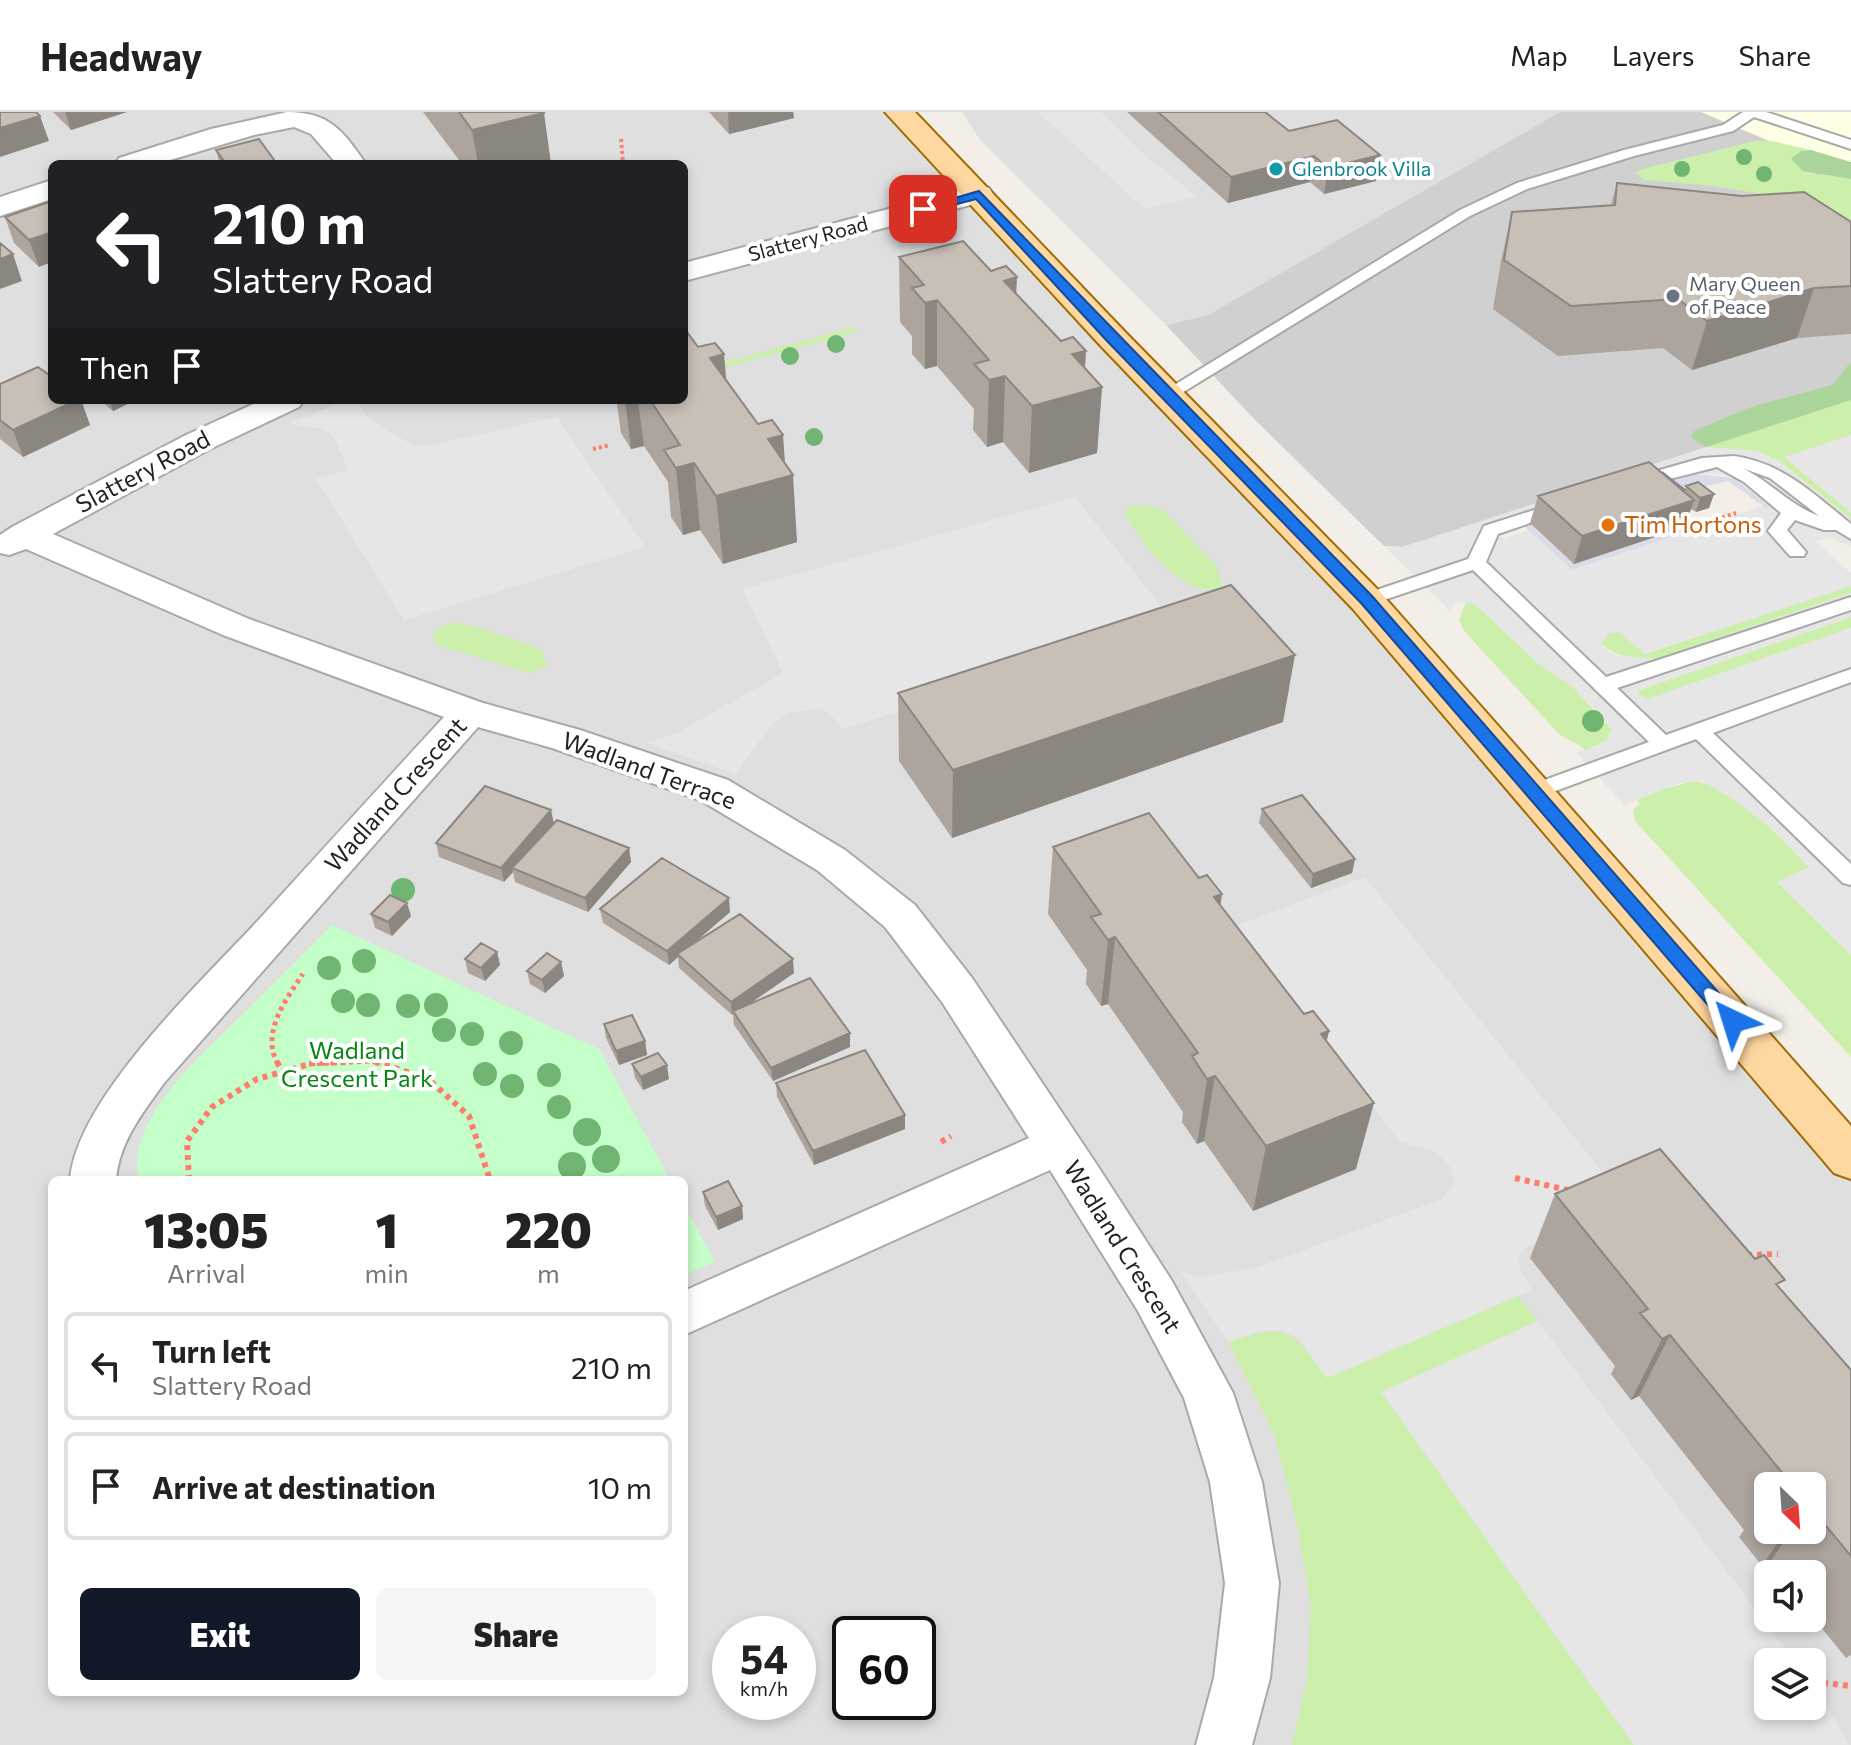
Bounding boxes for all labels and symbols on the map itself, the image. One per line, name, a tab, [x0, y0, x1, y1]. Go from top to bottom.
place label: Glenbrook Villa	[1292, 156, 1431, 180]
marker: Glenbrook Villa	[1267, 160, 1285, 178]
pin	[889, 175, 957, 243]
street label: Slattery Road	[745, 211, 870, 266]
place label: Mary Queen of Peace	[1689, 271, 1801, 318]
marker: Mary Queen of Peace	[1664, 287, 1682, 305]
street label: Slattery Road	[70, 423, 214, 518]
place label: Tim Hortons	[1624, 509, 1762, 538]
marker: Tim Hortons	[1599, 516, 1617, 534]
street label: Wadland Crescent	[318, 711, 472, 877]
street label: Wadland Terrace	[559, 725, 740, 814]
position arrow	[1691, 979, 1775, 1063]
park label: Wadland Crescent Park	[281, 1035, 433, 1092]
street label: Wadland Crescent	[1059, 1155, 1188, 1338]
north arrow	[1754, 1472, 1826, 1544]
speed limit sign: 60	[832, 1616, 936, 1720]

